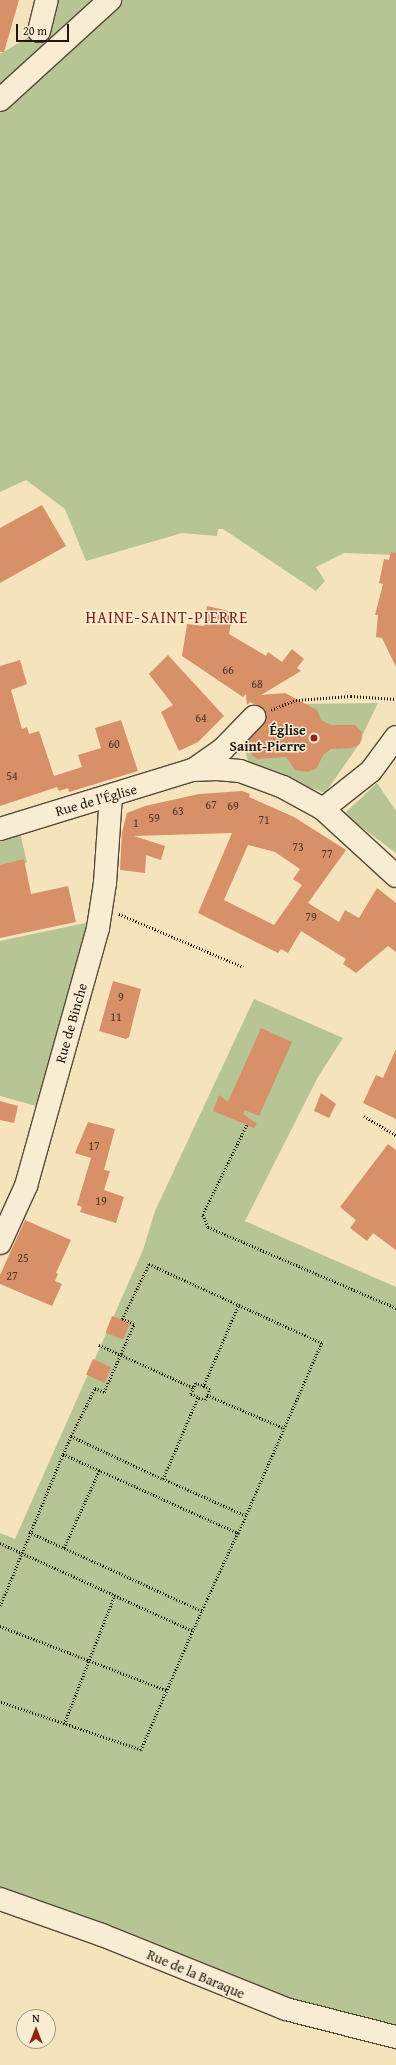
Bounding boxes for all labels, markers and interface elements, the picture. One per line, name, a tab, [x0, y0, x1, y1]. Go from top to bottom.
scale bar	[18, 16, 71, 42]
text: 20 m	[23, 22, 47, 39]
district label: HAINE-SAINT-PIERRE	[86, 607, 248, 627]
house number: 66	[222, 663, 234, 677]
house number: 68	[251, 677, 263, 691]
house number: 64	[195, 711, 207, 725]
place label: Église Saint-Pierre	[230, 722, 306, 754]
marker: Église Saint-Pierre	[309, 733, 319, 743]
house number: 60	[108, 737, 120, 751]
house number: 54	[6, 769, 18, 783]
street label: Rue de l'Église	[53, 780, 139, 820]
house number: 67	[205, 798, 217, 812]
house number: 69	[227, 799, 239, 813]
house number: 63	[172, 804, 184, 818]
house number: 59	[148, 811, 160, 825]
house number: 71	[258, 813, 270, 827]
house number: 1	[133, 816, 139, 830]
house number: 73	[292, 840, 304, 854]
house number: 77	[321, 847, 333, 861]
house number: 79	[305, 910, 317, 924]
street label: Rue de Binche	[52, 981, 90, 1065]
house number: 9	[118, 990, 124, 1004]
house number: 11	[110, 1010, 122, 1024]
house number: 17	[88, 1139, 100, 1153]
house number: 19	[95, 1194, 107, 1208]
house number: 25	[17, 1251, 29, 1265]
house number: 27	[6, 1269, 18, 1283]
street label: Rue de la Baraque	[145, 1946, 247, 2002]
north arrow	[16, 2009, 56, 2049]
text: N	[32, 2010, 40, 2026]

